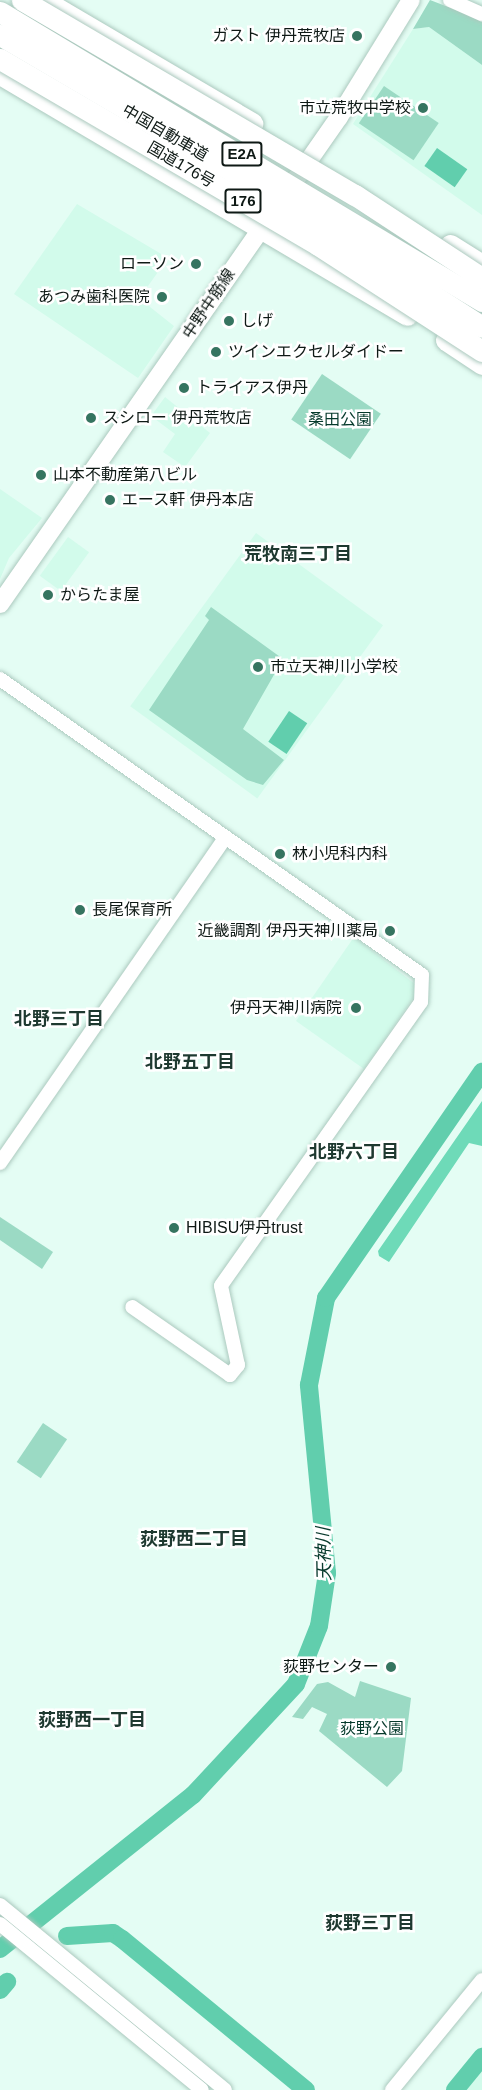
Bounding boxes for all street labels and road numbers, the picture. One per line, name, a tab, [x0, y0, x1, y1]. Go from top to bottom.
street label: 中国自動車道	[119, 101, 211, 165]
street label: 国道176号	[144, 138, 218, 192]
road number: E2A	[221, 142, 263, 166]
road number: 176	[224, 189, 262, 213]
street label: 中野中筋線	[179, 265, 239, 343]

